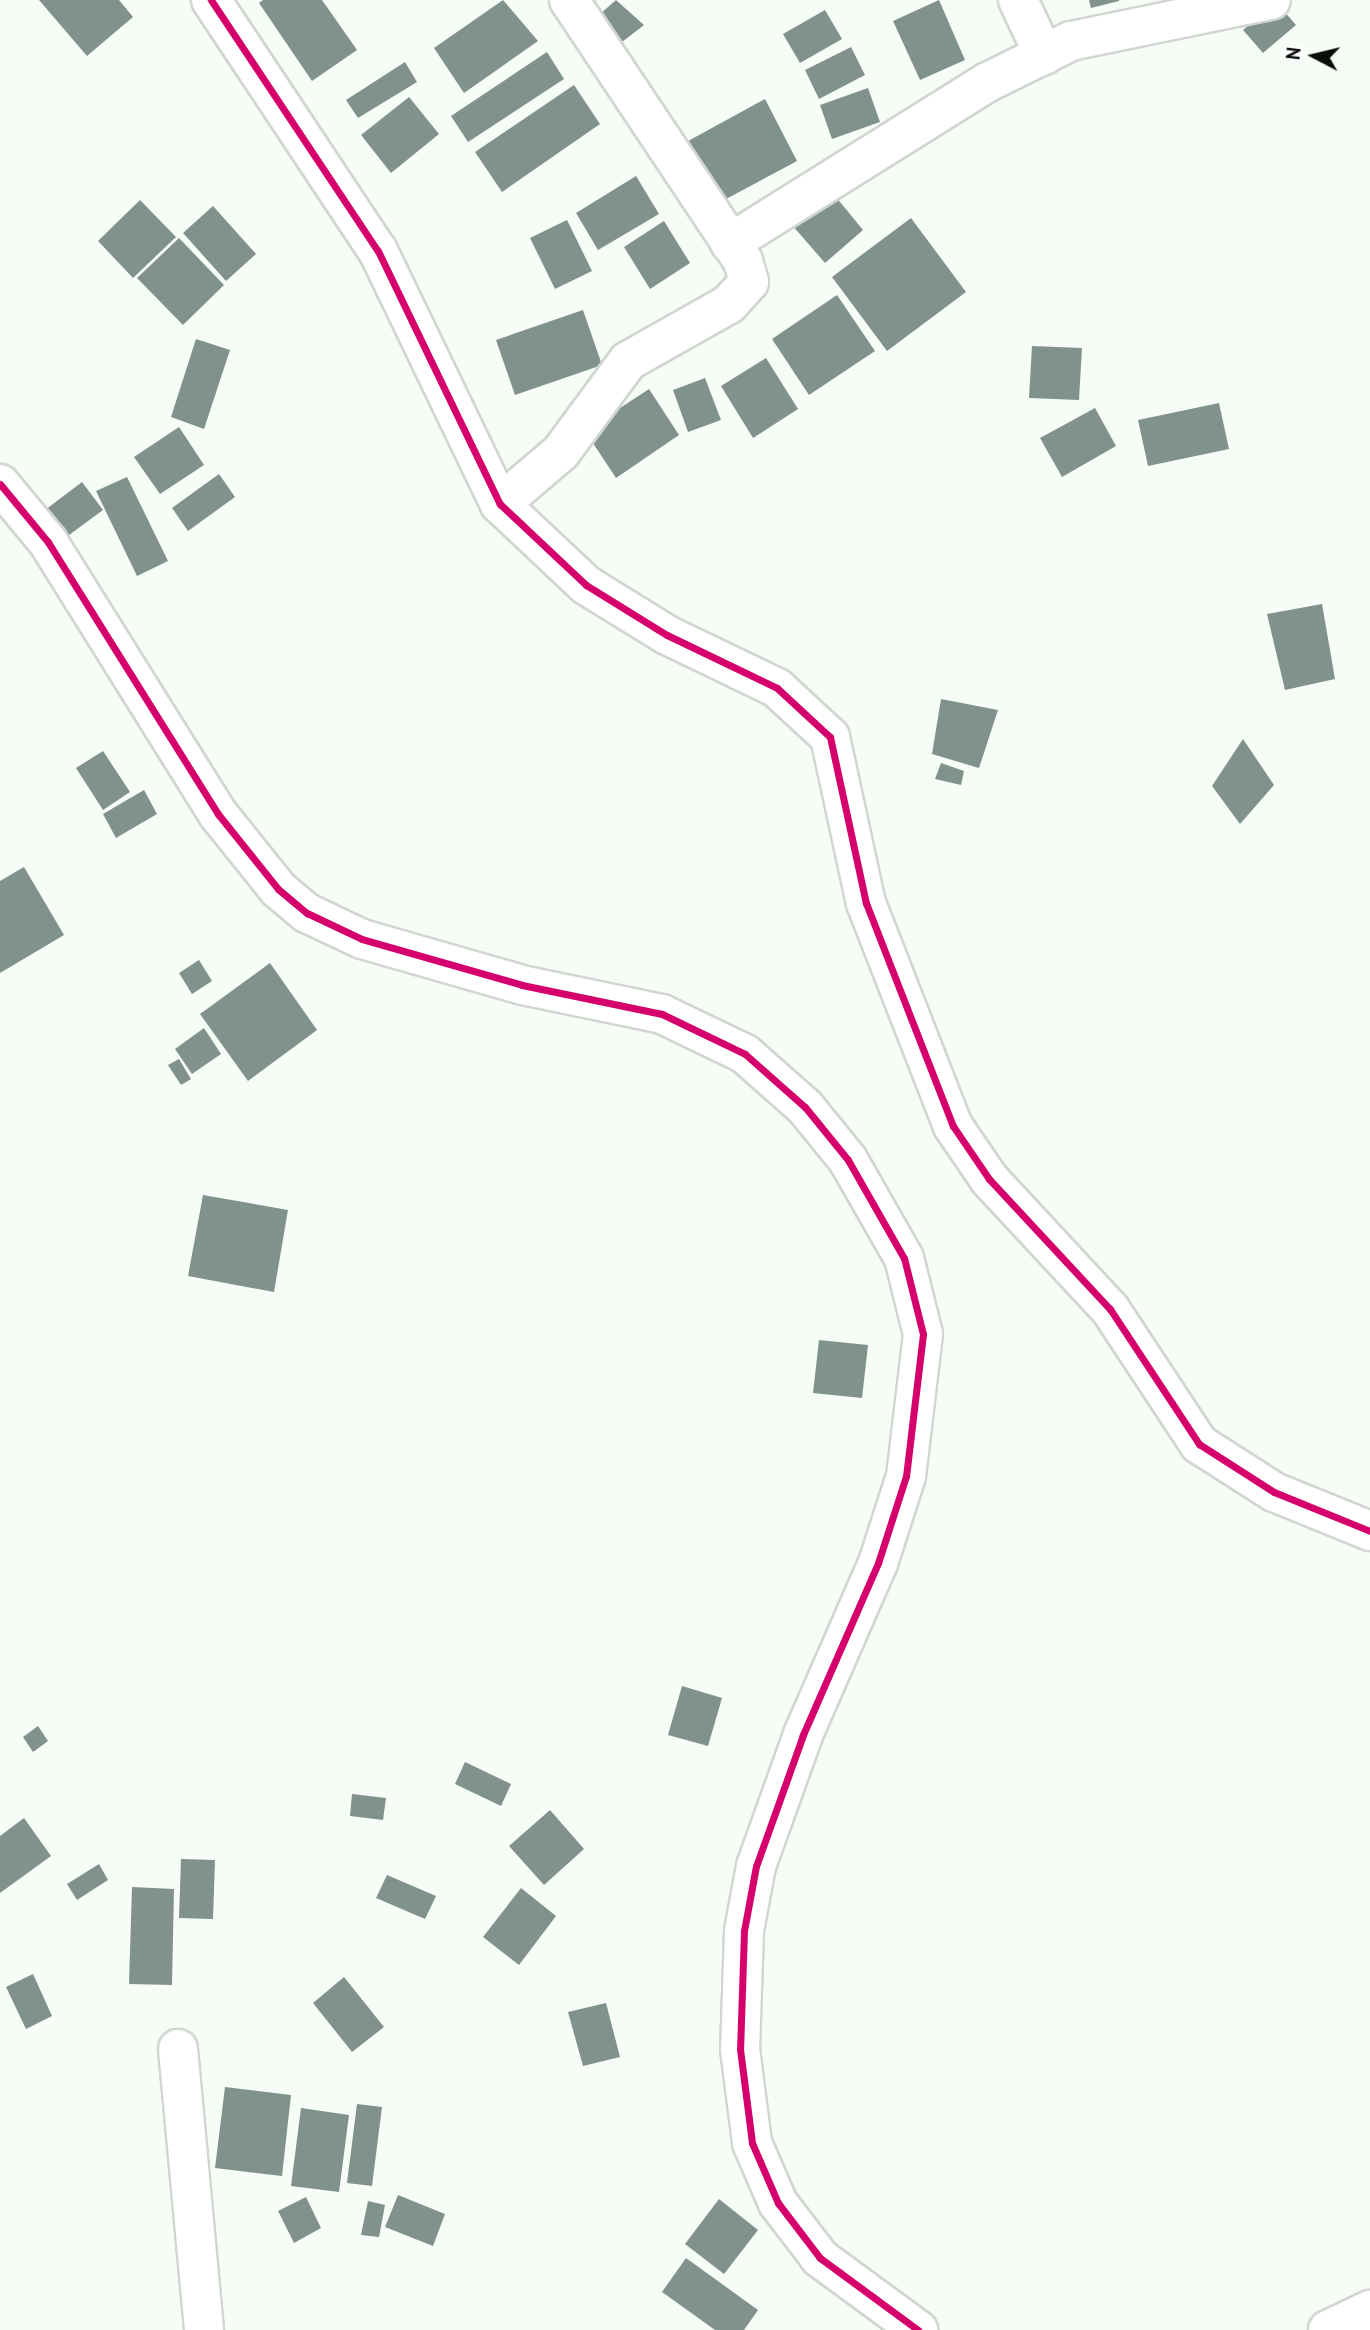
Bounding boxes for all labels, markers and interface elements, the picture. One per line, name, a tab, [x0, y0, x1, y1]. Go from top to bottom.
north arrow	[1279, 21, 1349, 91]
text: N	[1280, 46, 1306, 61]

